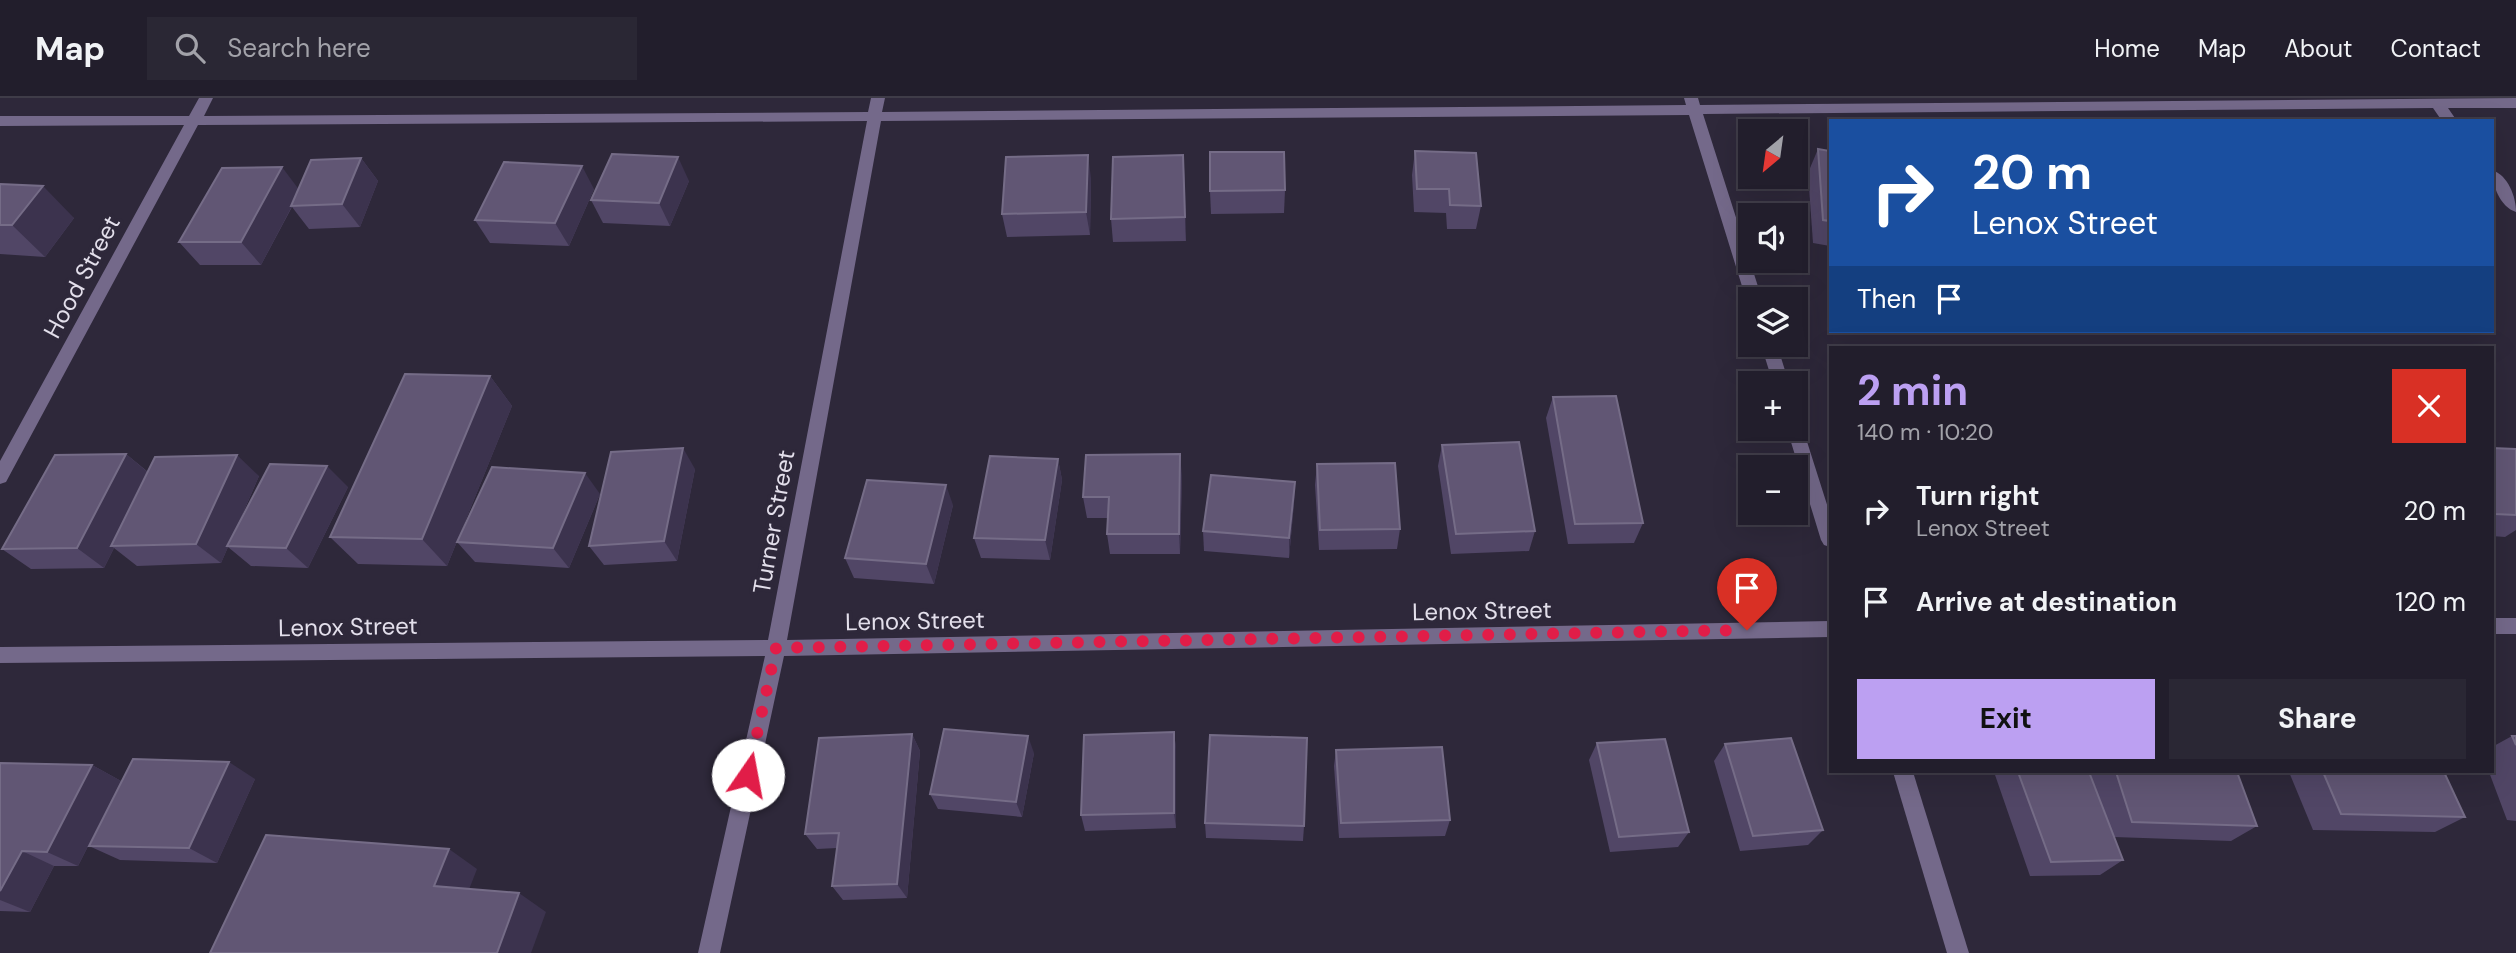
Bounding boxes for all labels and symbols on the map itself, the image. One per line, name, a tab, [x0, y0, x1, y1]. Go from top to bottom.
north arrow	[1738, 119, 1808, 189]
street label: Hood Street	[36, 210, 127, 343]
street label: Turner Street	[746, 448, 801, 596]
pin	[1717, 558, 1777, 630]
street label: Lenox Street	[1412, 594, 1552, 627]
street label: Lenox Street	[845, 604, 985, 637]
street label: Lenox Street	[278, 610, 418, 643]
position arrow	[711, 738, 785, 812]

